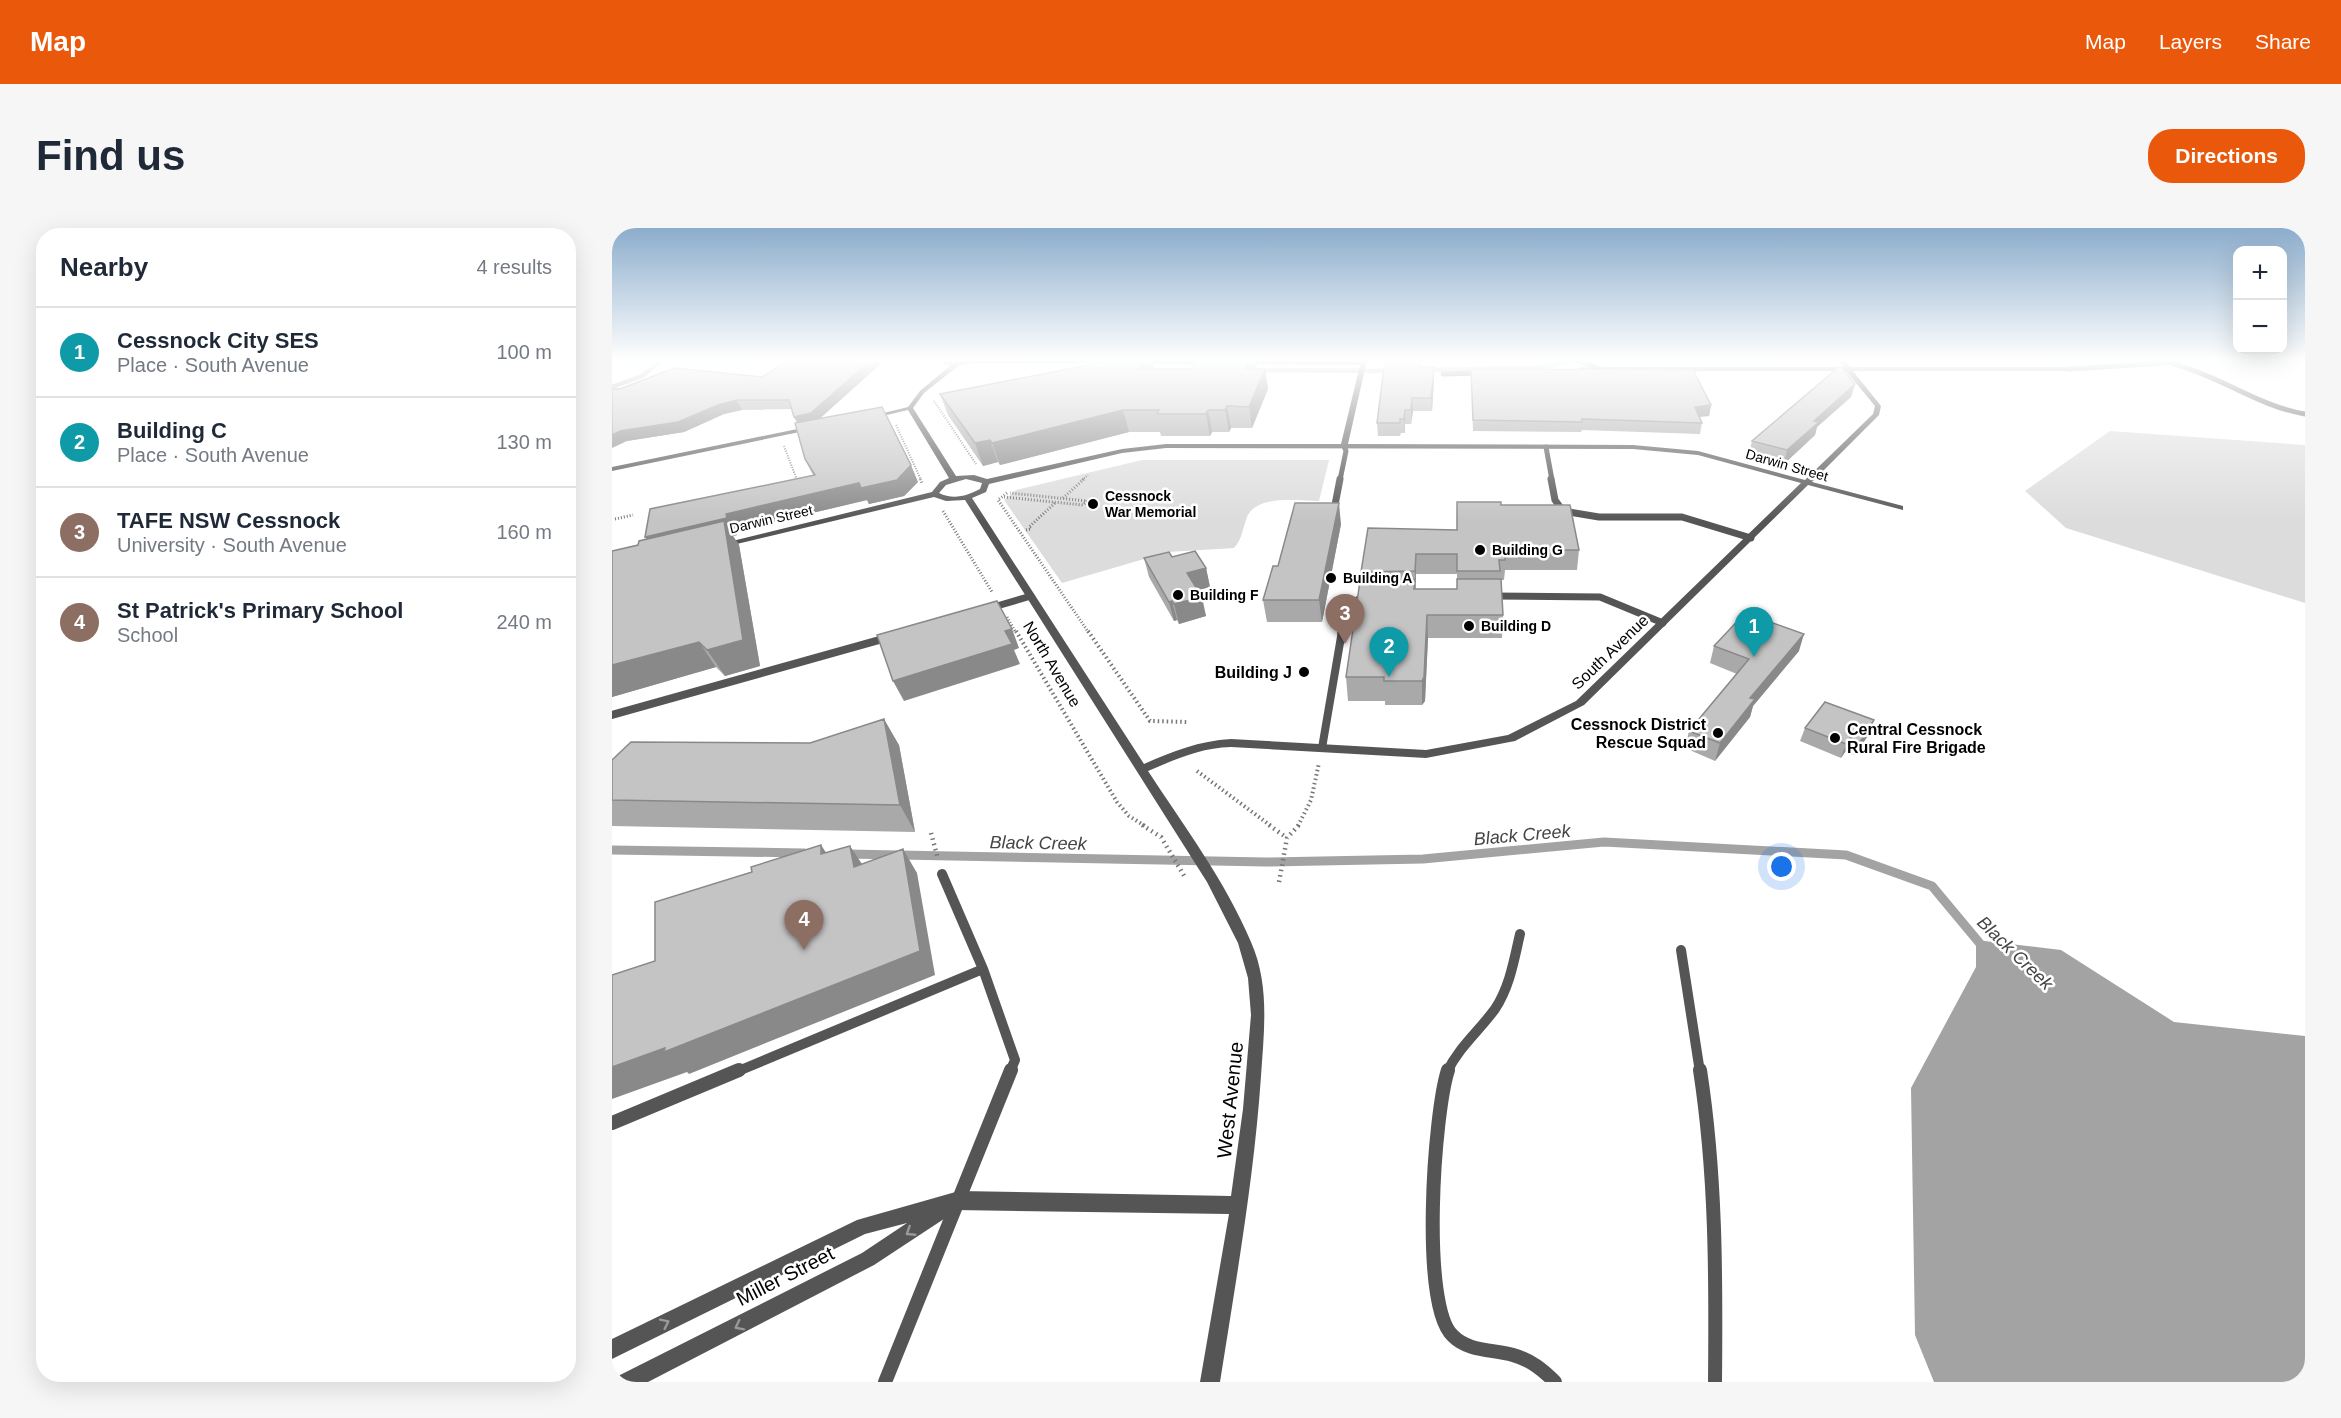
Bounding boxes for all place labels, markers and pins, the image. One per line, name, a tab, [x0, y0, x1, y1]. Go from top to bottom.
place label: Cessnock War Memorial	[1105, 488, 1196, 520]
marker: Cessnock War Memorial	[1086, 497, 1100, 511]
place label: Building G	[1492, 542, 1563, 558]
marker: Building G	[1473, 543, 1487, 557]
place label: Building A	[1343, 570, 1412, 586]
marker: Building A	[1324, 571, 1338, 585]
place label: Building F	[1190, 587, 1259, 603]
marker: Building F	[1171, 588, 1185, 602]
pin: 3	[1326, 594, 1364, 644]
pin: 1	[1734, 608, 1774, 657]
place label: Building D	[1481, 618, 1551, 634]
marker: Building D	[1462, 619, 1476, 633]
pin: 2	[1370, 628, 1408, 677]
place label: Building J	[1215, 664, 1292, 681]
marker: Building J	[1297, 665, 1311, 679]
place label: Cessnock District Rescue Squad	[1571, 716, 1707, 751]
place label: Central Cessnock Rural Fire Brigade	[1847, 721, 1986, 756]
marker: Cessnock District Rescue Squad	[1711, 726, 1725, 740]
marker: Central Cessnock Rural Fire Brigade	[1828, 731, 1842, 745]
pin: 4	[784, 900, 824, 950]

